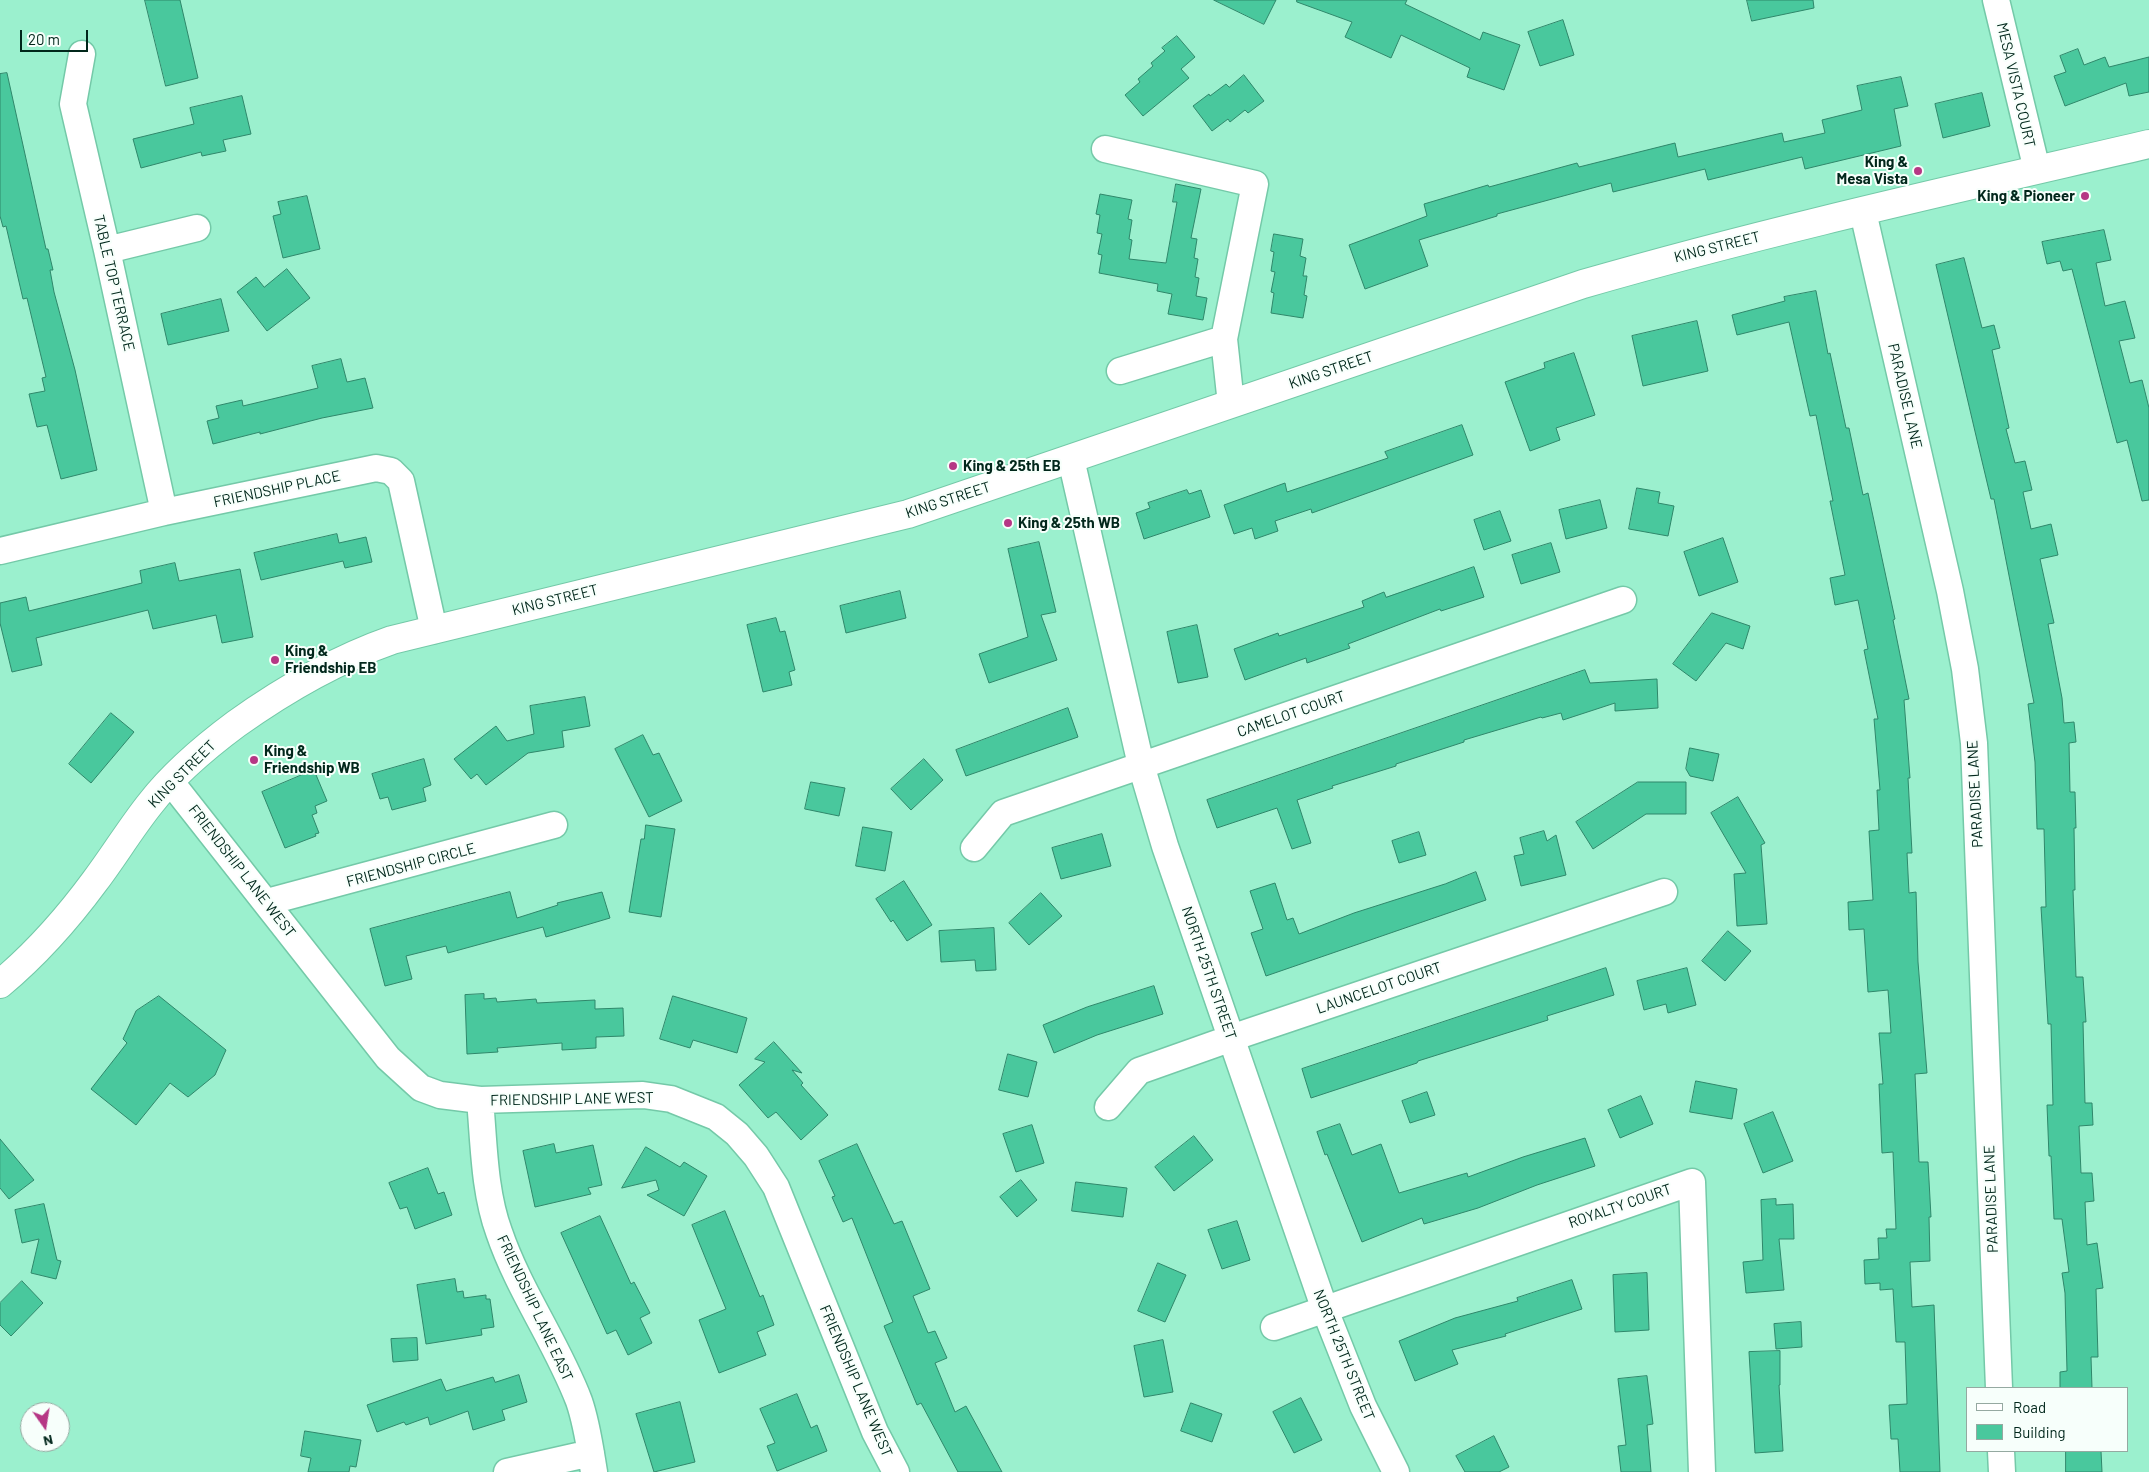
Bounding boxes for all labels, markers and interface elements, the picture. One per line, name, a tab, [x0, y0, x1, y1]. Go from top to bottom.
scale bar	[22, 20, 90, 52]
street label: MESA VISTA COURT	[1993, 21, 2039, 149]
text: 20 m	[28, 30, 60, 48]
place label: King & Mesa Vista	[1836, 153, 1908, 188]
marker: King & Mesa Vista	[1912, 165, 1924, 177]
place label: King & Pioneer	[1977, 187, 2075, 205]
marker: King & Pioneer	[2079, 190, 2091, 202]
street label: TABLE TOP TERRACE	[90, 213, 138, 353]
street label: KING STREET	[1672, 228, 1762, 266]
street label: PARADISE LANE	[1884, 341, 1926, 451]
street label: KING STREET	[1286, 347, 1376, 393]
place label: King & 25th EB	[963, 457, 1061, 475]
marker: King & 25th EB	[947, 460, 959, 472]
street label: FRIENDSHIP PLACE	[212, 467, 342, 511]
street label: KING STREET	[903, 478, 993, 522]
place label: King & 25th WB	[1018, 514, 1120, 532]
marker: King & 25th WB	[1002, 517, 1014, 529]
street label: KING STREET	[510, 581, 600, 619]
place label: King & Friendship EB	[285, 642, 377, 677]
marker: King & Friendship EB	[269, 654, 281, 666]
street label: CAMELOT COURT	[1235, 687, 1347, 741]
street label: KING STREET	[144, 736, 220, 812]
street label: PARADISE LANE	[1963, 740, 1987, 848]
place label: King & Friendship WB	[264, 742, 360, 777]
marker: King & Friendship WB	[248, 754, 260, 766]
street label: FRIENDSHIP LANE WEST	[185, 801, 299, 941]
street label: FRIENDSHIP CIRCLE	[344, 839, 478, 891]
street label: NORTH 25TH STREET	[1178, 904, 1240, 1042]
street label: LAUNCELOT COURT	[1314, 958, 1444, 1018]
street label: FRIENDSHIP LANE WEST	[490, 1089, 654, 1109]
street label: PARADISE LANE	[1980, 1145, 2002, 1253]
street label: ROYALTY COURT	[1566, 1180, 1674, 1232]
street label: FRIENDSHIP LANE EAST	[493, 1232, 577, 1384]
street label: NORTH 25TH STREET	[1309, 1287, 1379, 1423]
street label: FRIENDSHIP LANE WEST	[816, 1302, 896, 1460]
legend	[1966, 1387, 2129, 1452]
text: Road	[2013, 1398, 2046, 1416]
north arrow	[20, 1402, 70, 1452]
text: Building	[2013, 1423, 2066, 1441]
text: N	[42, 1432, 55, 1450]

